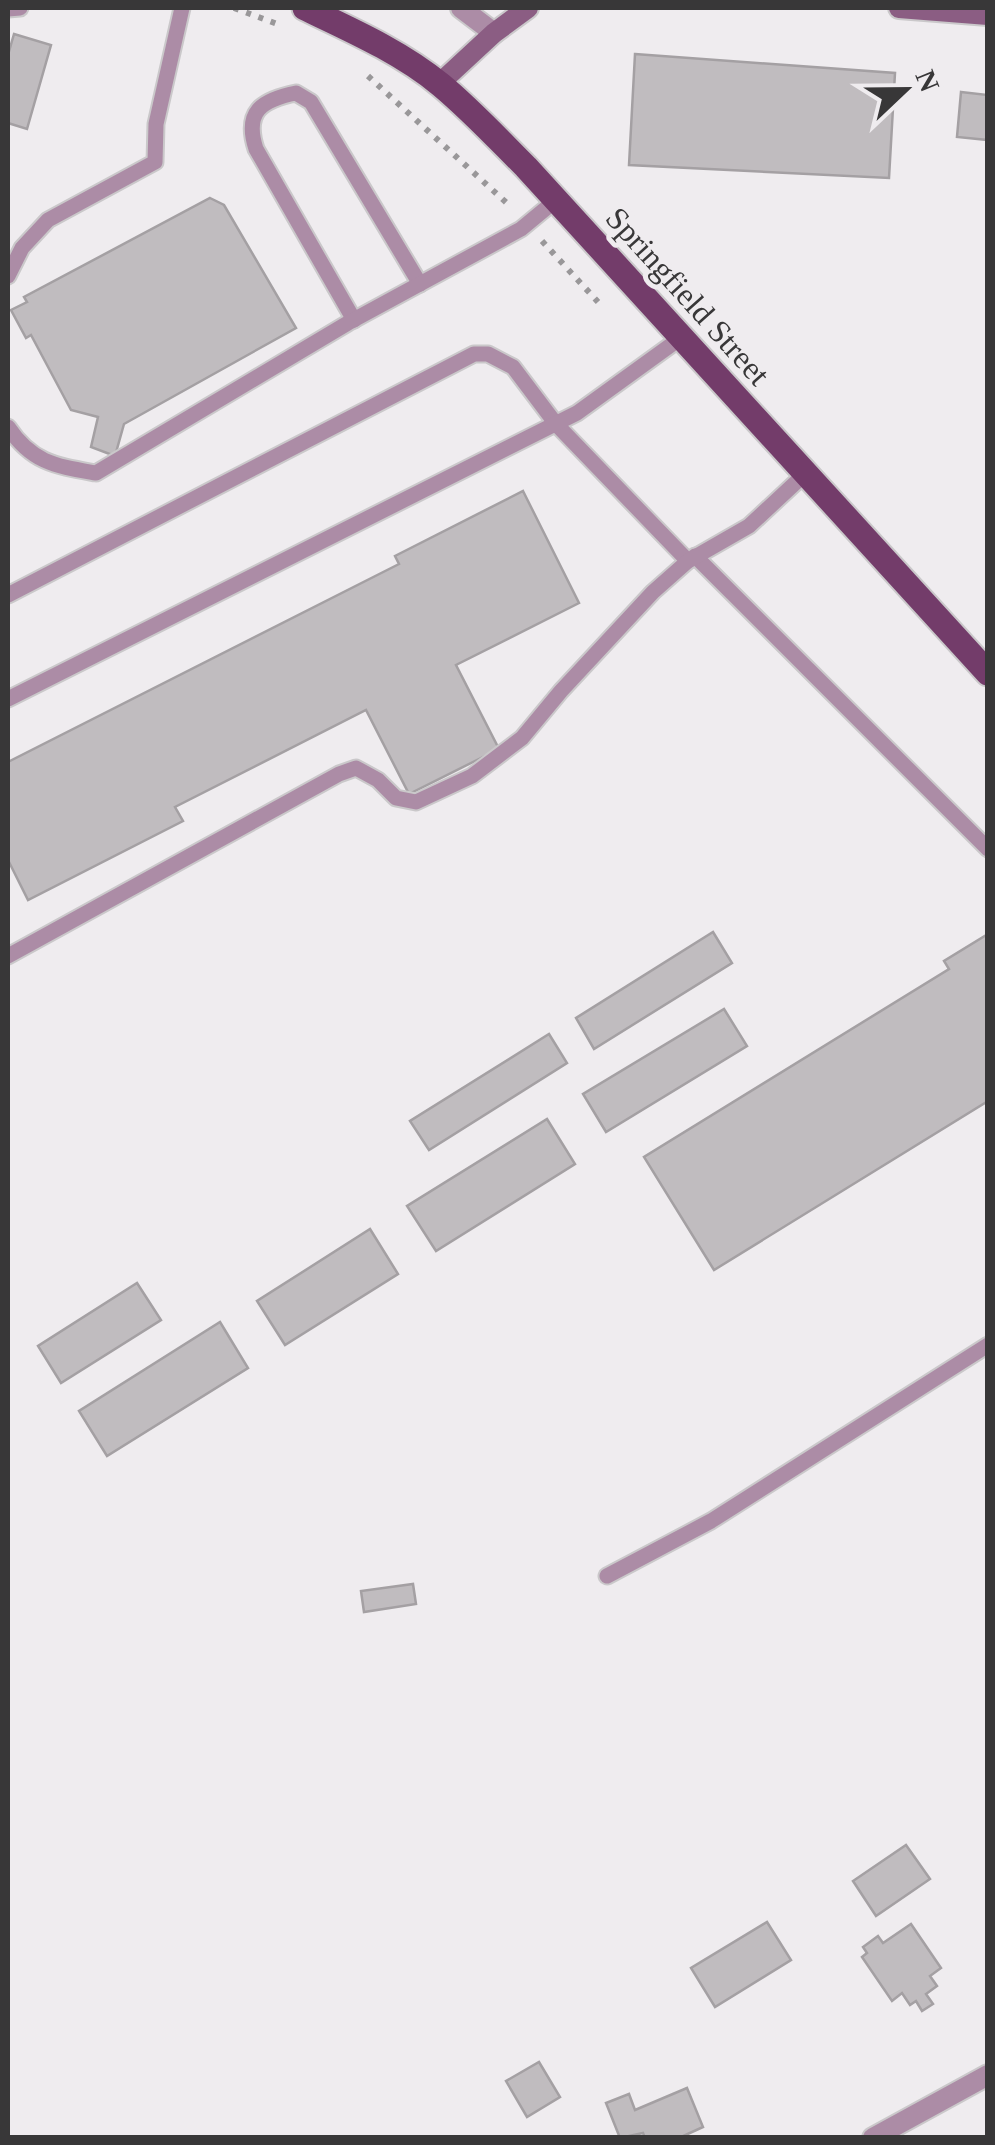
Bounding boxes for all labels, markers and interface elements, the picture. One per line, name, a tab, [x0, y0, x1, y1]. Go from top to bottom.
north arrow	[855, 40, 955, 140]
text: N	[910, 66, 946, 96]
street label: Springfield Street	[599, 200, 777, 392]

